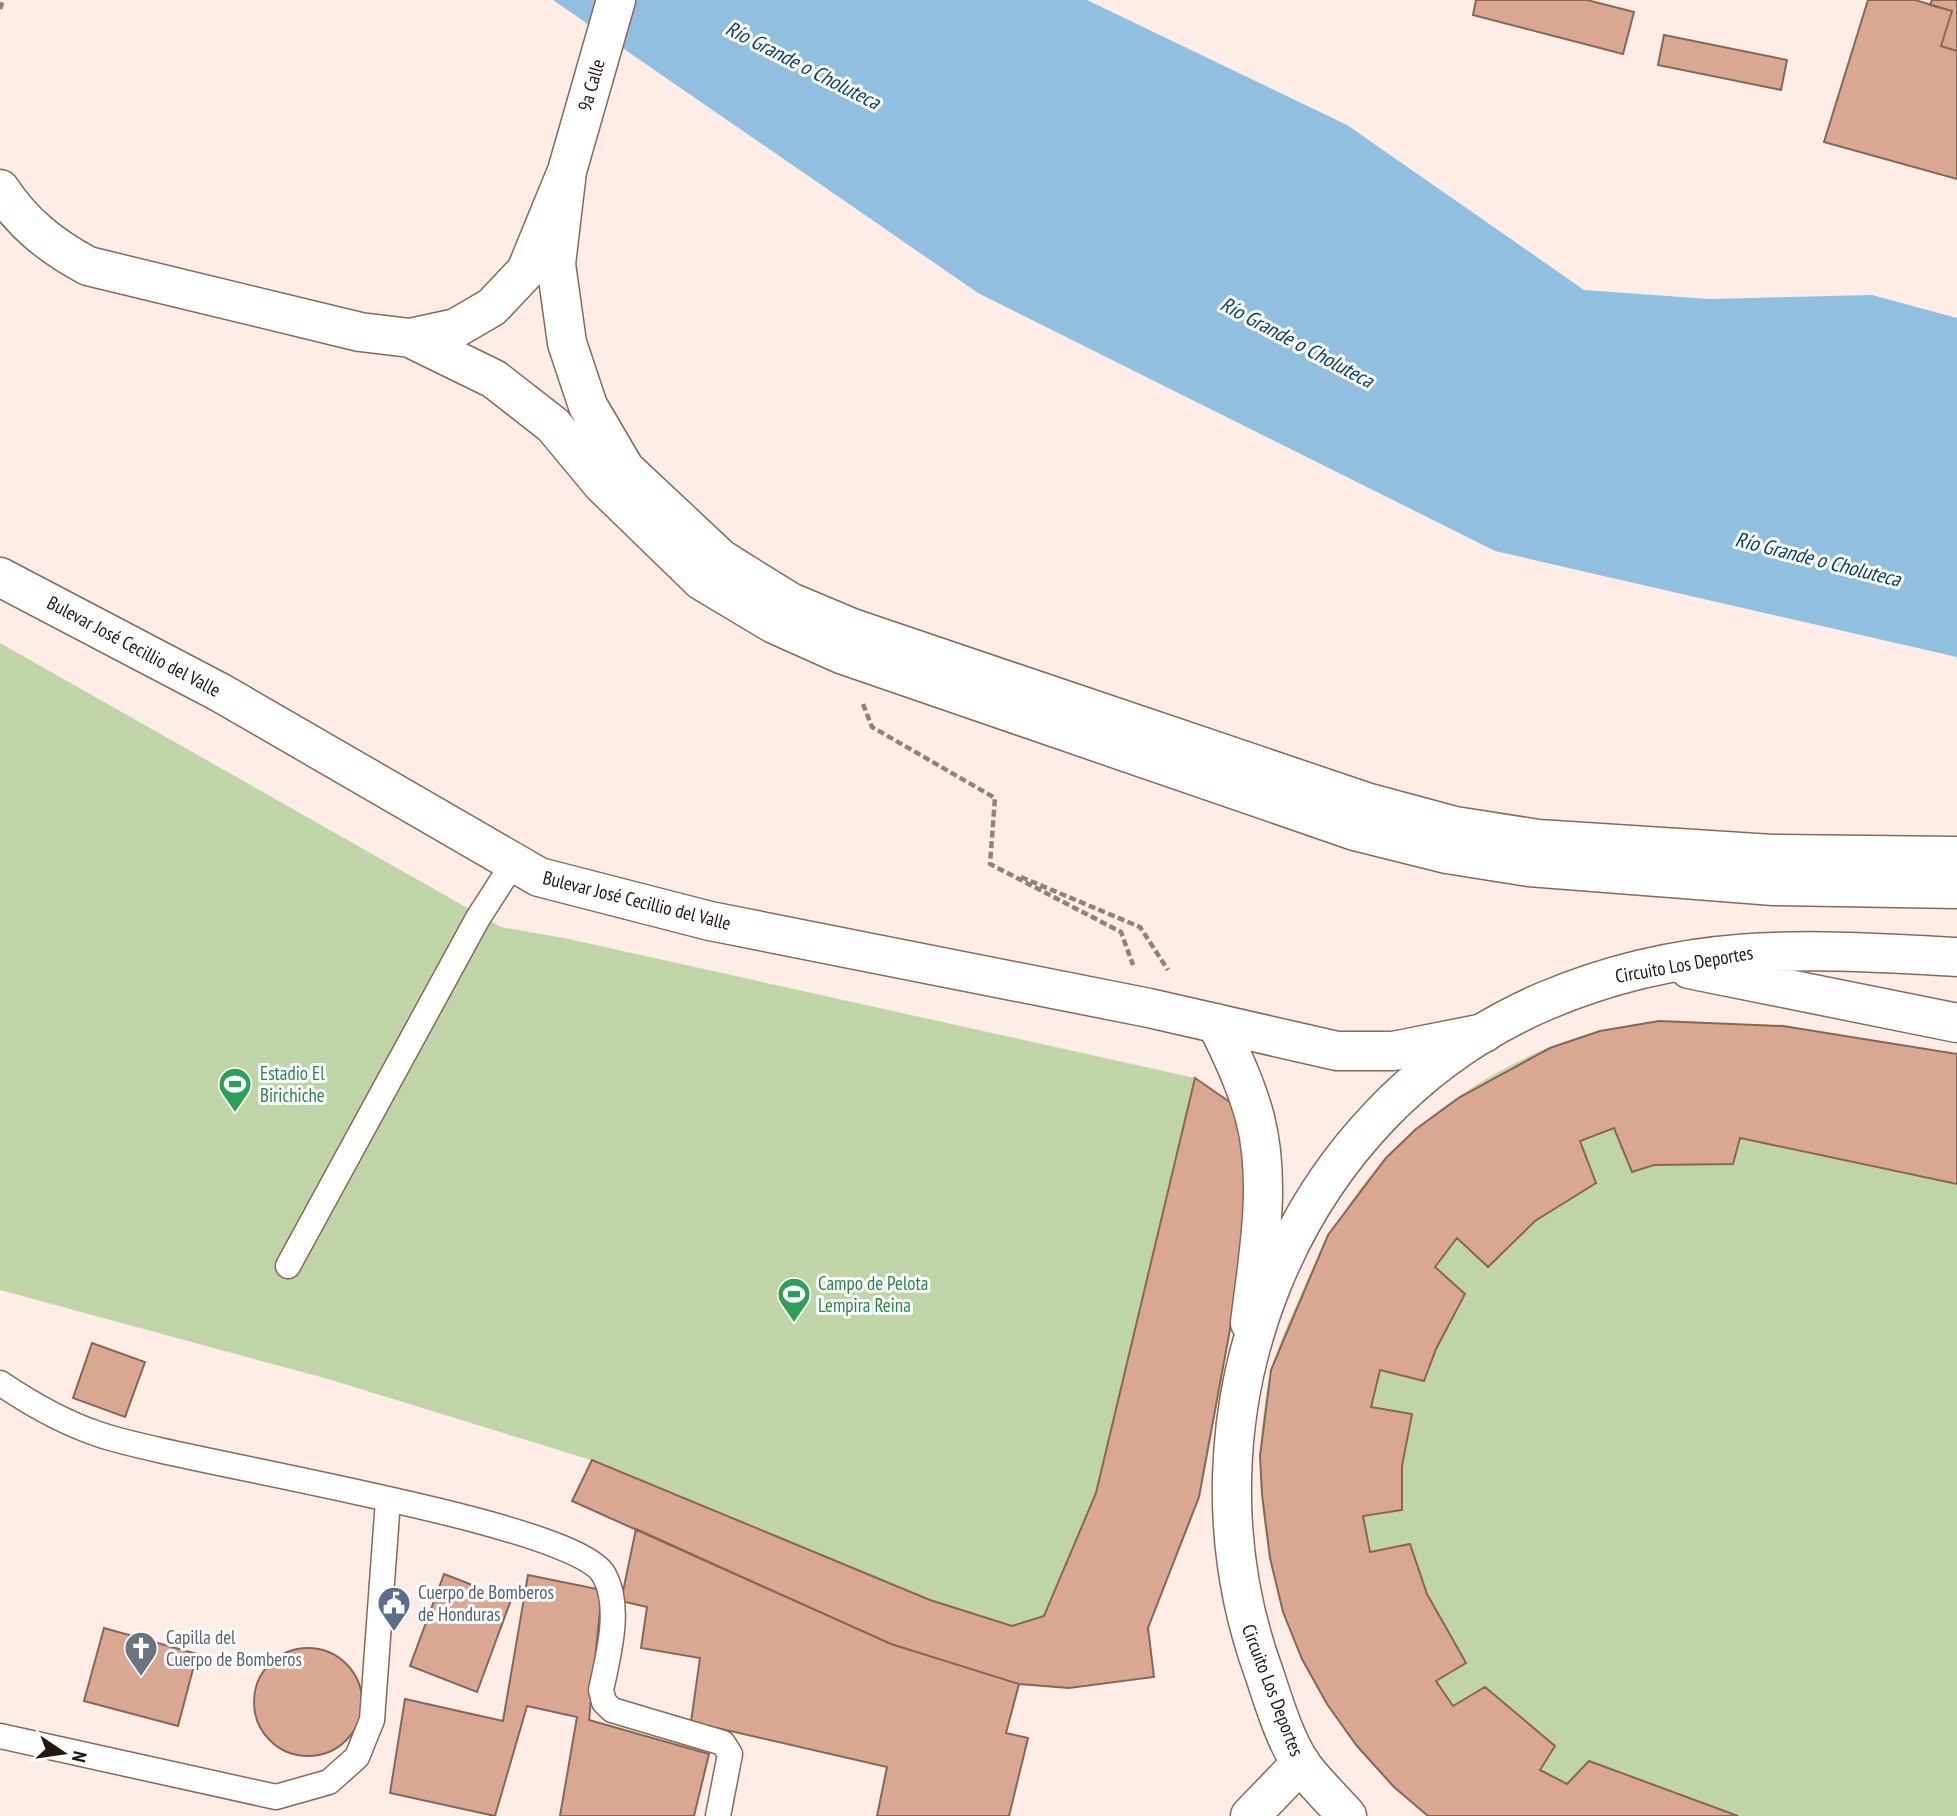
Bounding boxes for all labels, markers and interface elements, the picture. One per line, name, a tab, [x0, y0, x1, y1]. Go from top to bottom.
water label: Río Grande o Choluteca	[721, 14, 886, 116]
street label: 9a Calle	[572, 56, 610, 114]
water label: Río Grande o Choluteca	[1216, 290, 1380, 394]
water label: Río Grande o Choluteca	[1732, 525, 1905, 593]
street label: Bulevar José Cecillio del Valle	[43, 590, 225, 702]
street label: Bulevar José Cecillio del Valle	[541, 865, 734, 935]
street label: Circuito Los Deportes	[1613, 940, 1755, 988]
place label: Estadio El Birichiche	[260, 1061, 325, 1107]
sports icon: Estadio El Birichiche	[216, 1065, 254, 1114]
place label: Campo de Pelota Lempira Reina	[818, 1271, 928, 1317]
sports icon: Campo de Pelota Lempira Reina	[775, 1275, 813, 1324]
place label: Cuerpo de Bomberos de Honduras	[418, 1580, 554, 1626]
public building icon: Cuerpo de Bomberos de Honduras	[375, 1584, 413, 1633]
street label: Circuito Los Deportes	[1237, 1621, 1309, 1759]
place label: Capilla del Cuerpo de Bomberos	[166, 1625, 302, 1671]
church icon: Capilla del Cuerpo de Bomberos	[122, 1629, 160, 1678]
north arrow	[28, 1718, 98, 1788]
text: N	[67, 1749, 92, 1765]

